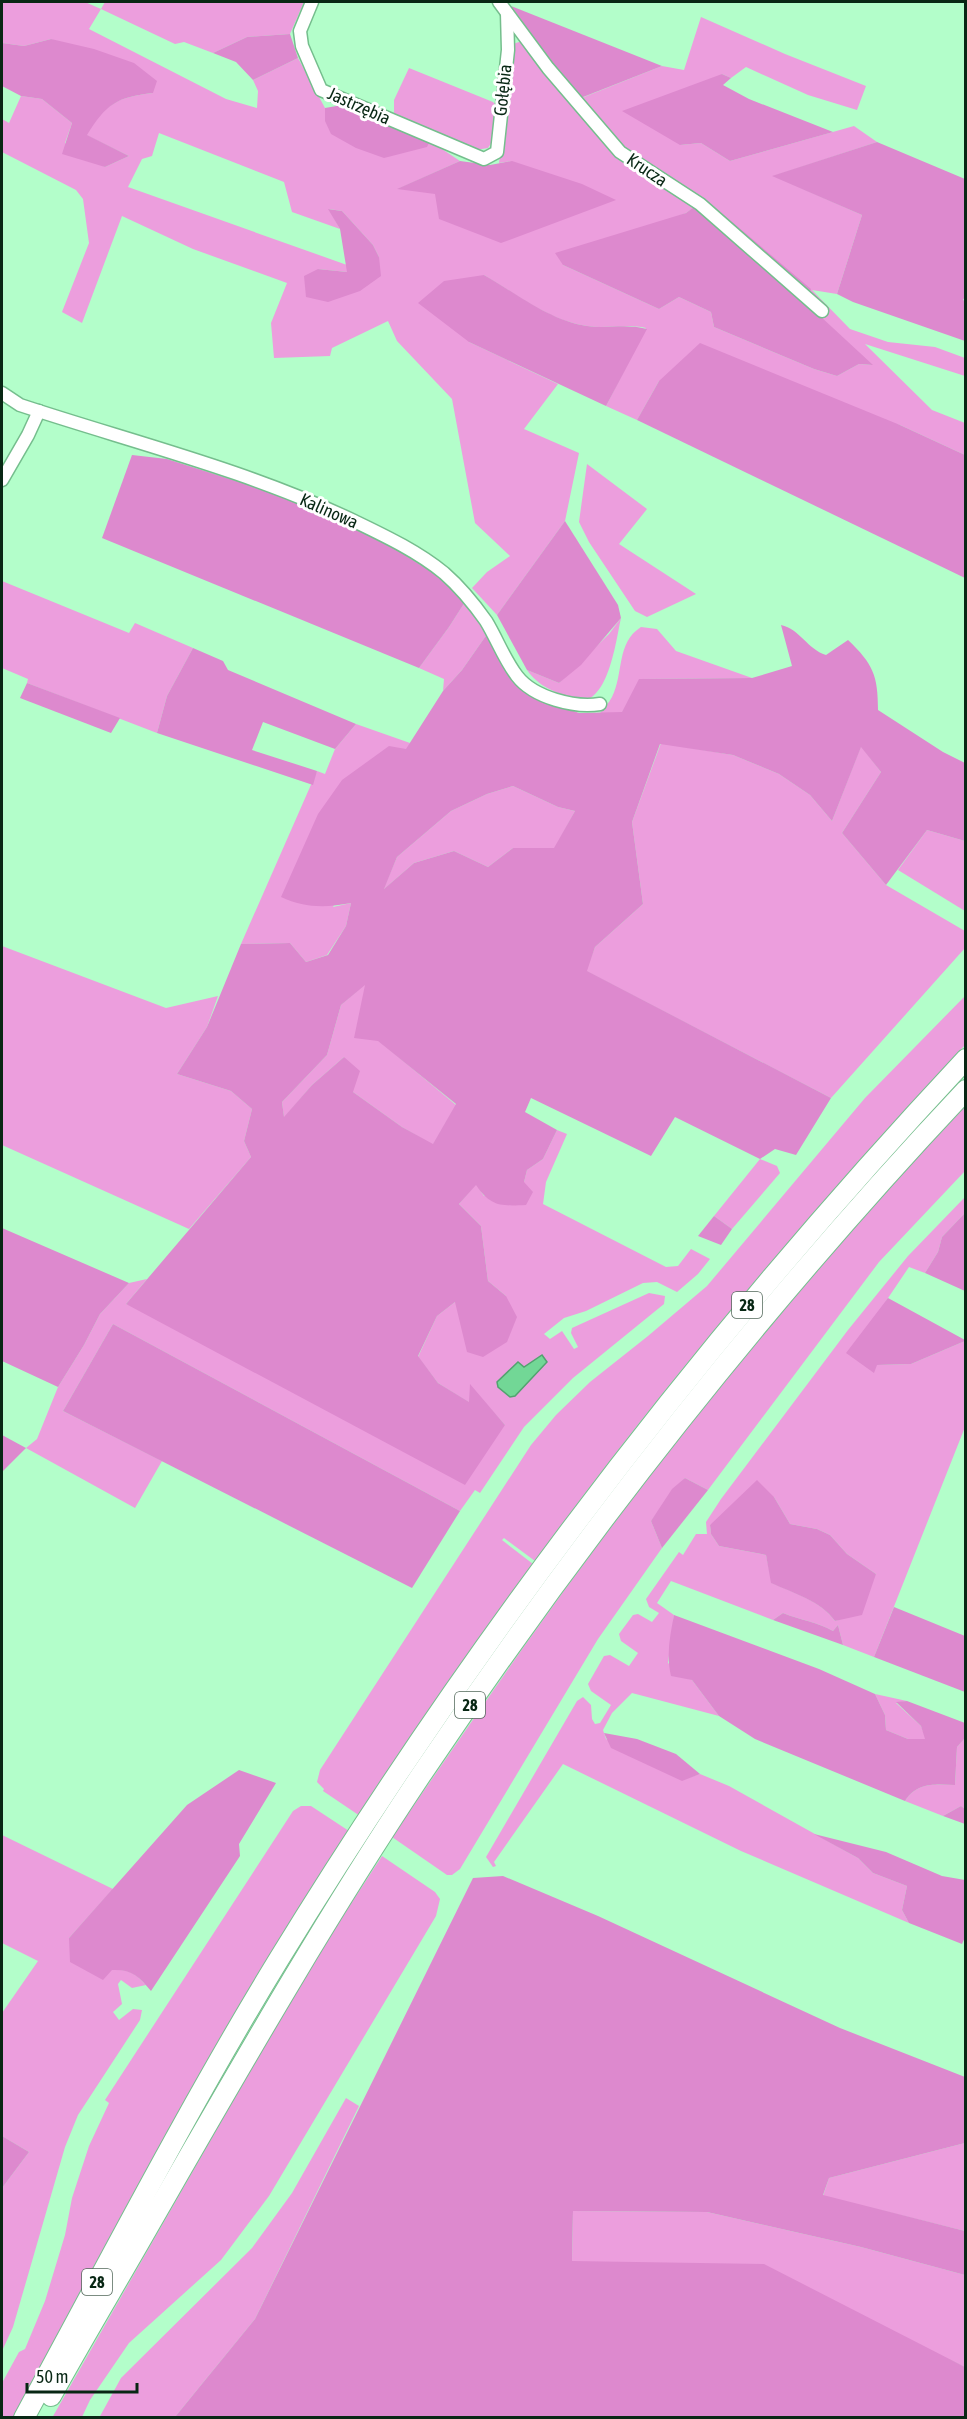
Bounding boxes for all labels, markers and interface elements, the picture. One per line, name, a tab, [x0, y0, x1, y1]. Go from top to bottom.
street label: Gołębia	[489, 63, 516, 117]
street label: Jastrzębia	[325, 82, 394, 129]
street label: Krucza	[623, 148, 672, 191]
street label: Kalinowa	[297, 488, 362, 533]
road number: 28	[732, 1292, 762, 1318]
road number: 28	[455, 1692, 485, 1718]
road number: 28	[82, 2269, 112, 2295]
scale bar	[27, 2356, 136, 2394]
text: 50 m	[36, 2366, 68, 2387]

